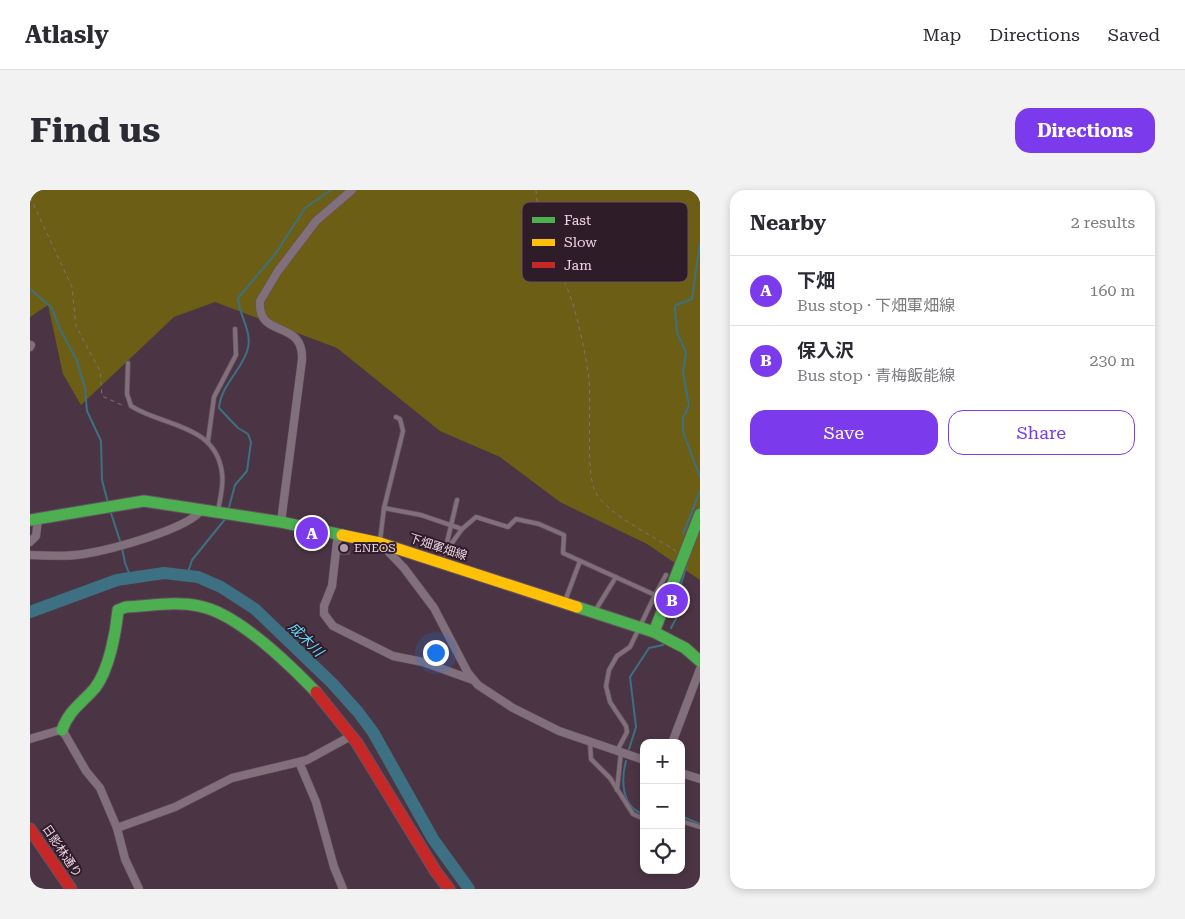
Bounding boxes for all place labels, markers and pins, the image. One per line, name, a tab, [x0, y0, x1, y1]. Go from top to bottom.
pin: A	[296, 514, 328, 552]
place label: ENEOS	[354, 541, 396, 555]
marker: ENEOS	[338, 542, 350, 554]
pin: B	[656, 581, 688, 619]

